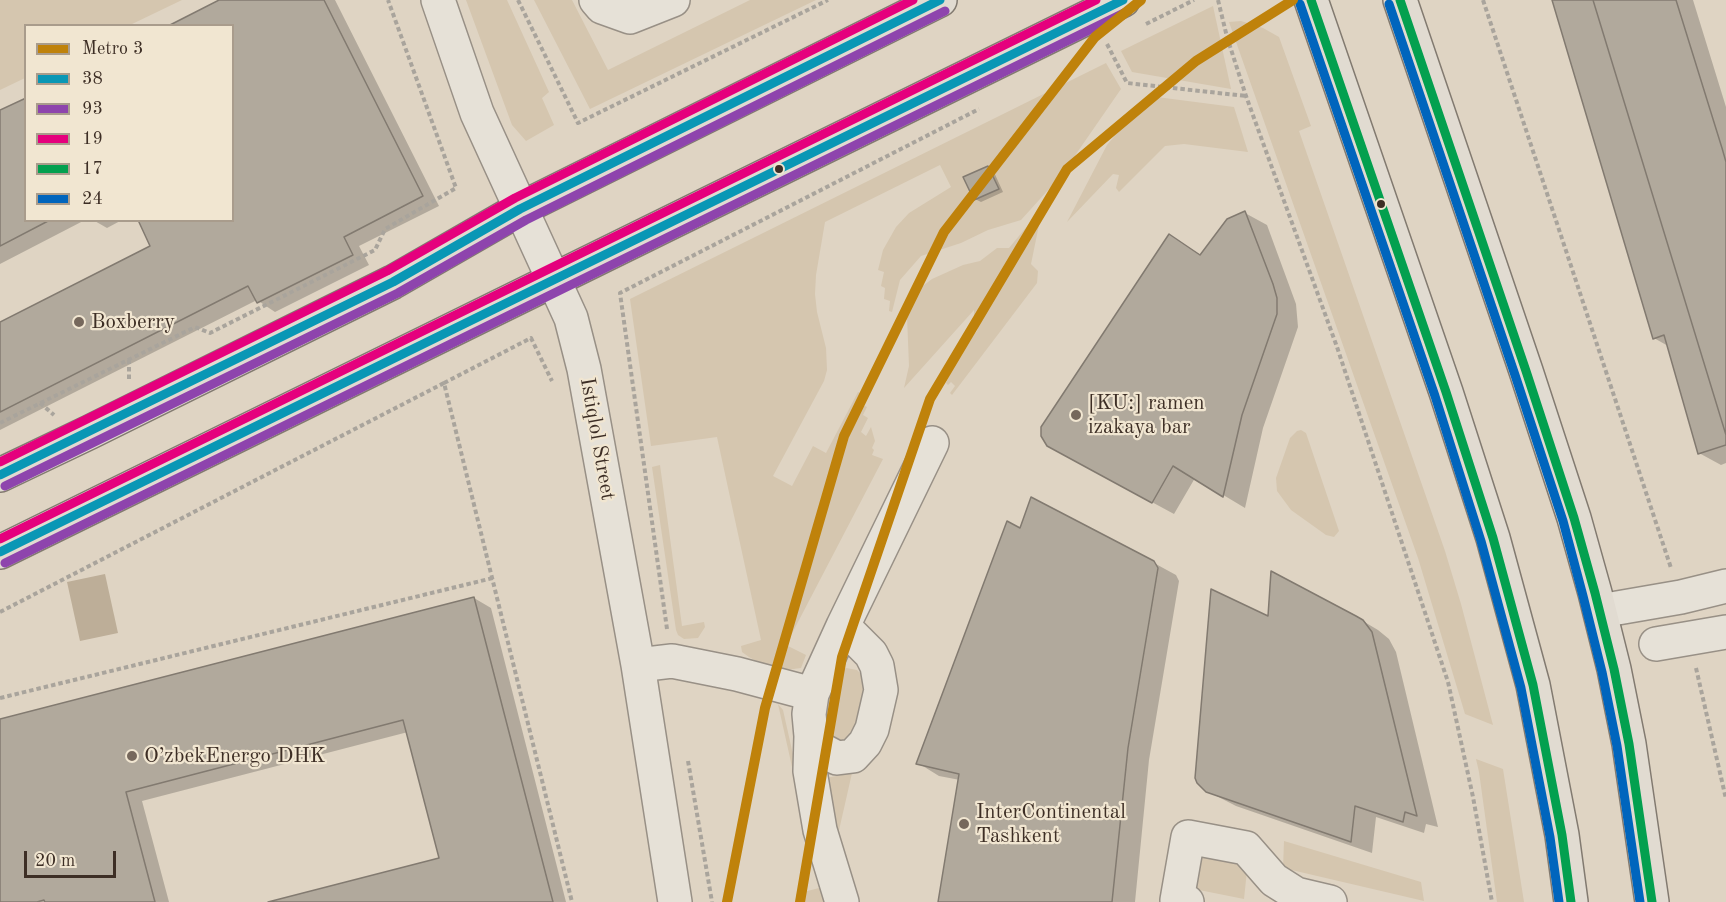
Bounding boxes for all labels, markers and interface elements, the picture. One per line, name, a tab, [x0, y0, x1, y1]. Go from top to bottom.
legend	[24, 24, 234, 222]
text: Metro 3	[82, 40, 143, 58]
text: 38	[82, 70, 103, 88]
text: 93	[82, 100, 103, 118]
text: 19	[82, 130, 103, 148]
text: 17	[82, 160, 103, 178]
unlabelled marker	[773, 163, 785, 175]
text: 24	[82, 190, 103, 208]
unlabelled marker	[1375, 198, 1387, 210]
place label: Boxberry	[91, 309, 175, 335]
marker: Boxberry	[72, 315, 86, 329]
street label: Istiqlol Street	[574, 376, 620, 502]
place label: [KU:] ramen izakaya bar	[1088, 390, 1205, 440]
marker: [KU:] ramen izakaya bar	[1069, 408, 1083, 422]
place label: O’zbekEnergo DHK	[144, 743, 326, 769]
marker: O’zbekEnergo DHK	[125, 749, 139, 763]
place label: InterContinental Tashkent	[976, 799, 1126, 849]
marker: InterContinental Tashkent	[957, 817, 971, 831]
scale bar	[27, 839, 118, 877]
text: 20 m	[35, 852, 75, 870]

